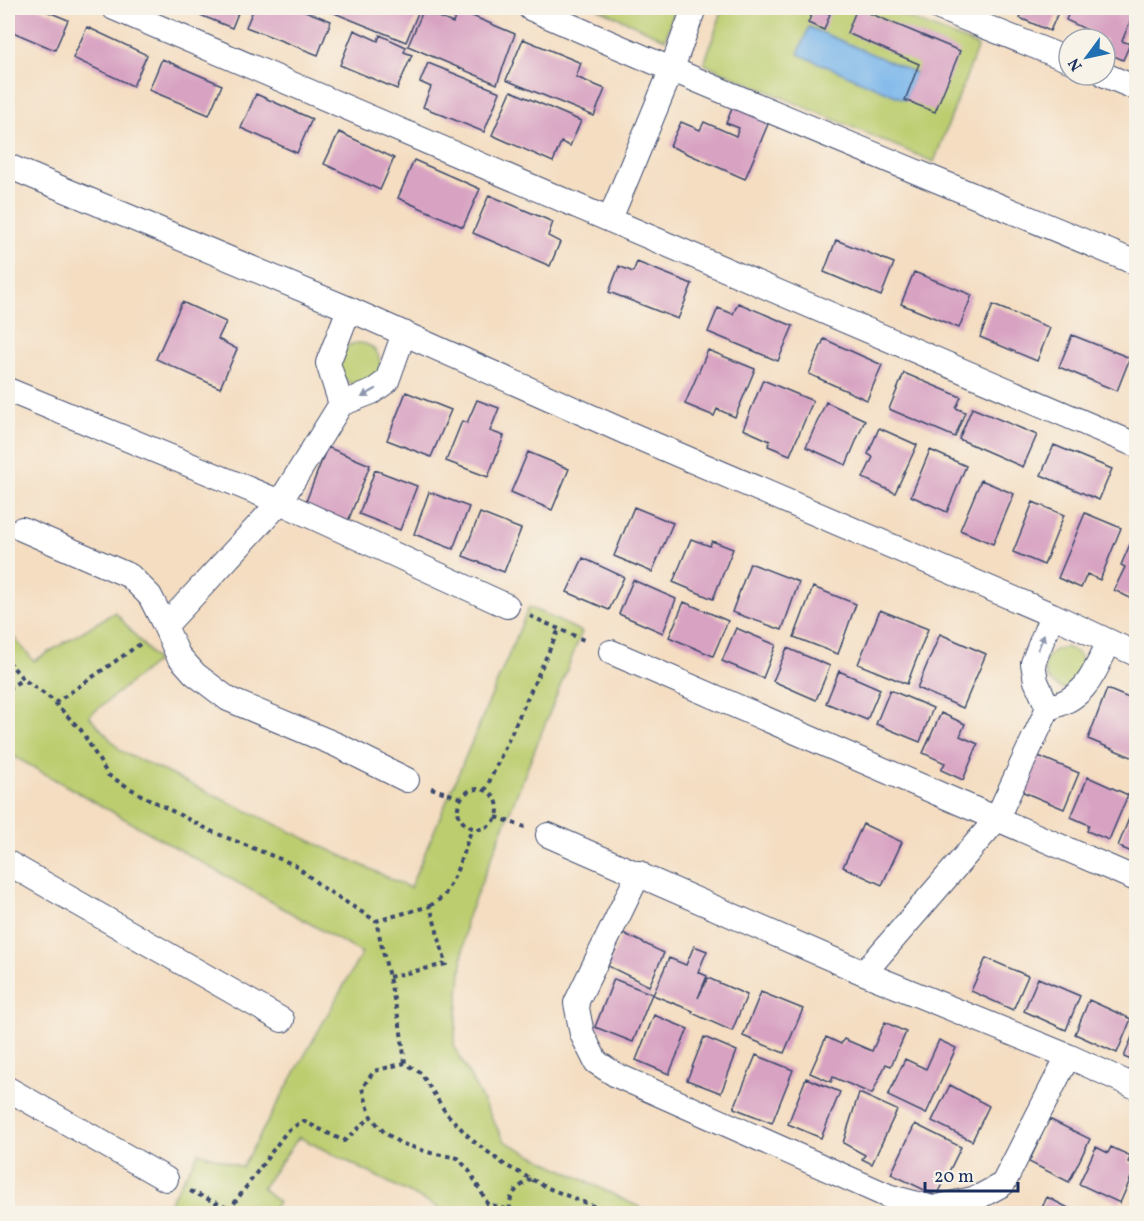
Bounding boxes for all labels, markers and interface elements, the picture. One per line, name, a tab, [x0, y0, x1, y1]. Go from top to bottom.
north arrow	[1057, 27, 1117, 87]
text: N	[1064, 53, 1088, 75]
one-way arrow	[361, 387, 377, 398]
one-way arrow	[1037, 633, 1046, 651]
scale bar	[925, 1155, 1018, 1193]
text: 20 m	[934, 1165, 974, 1190]

